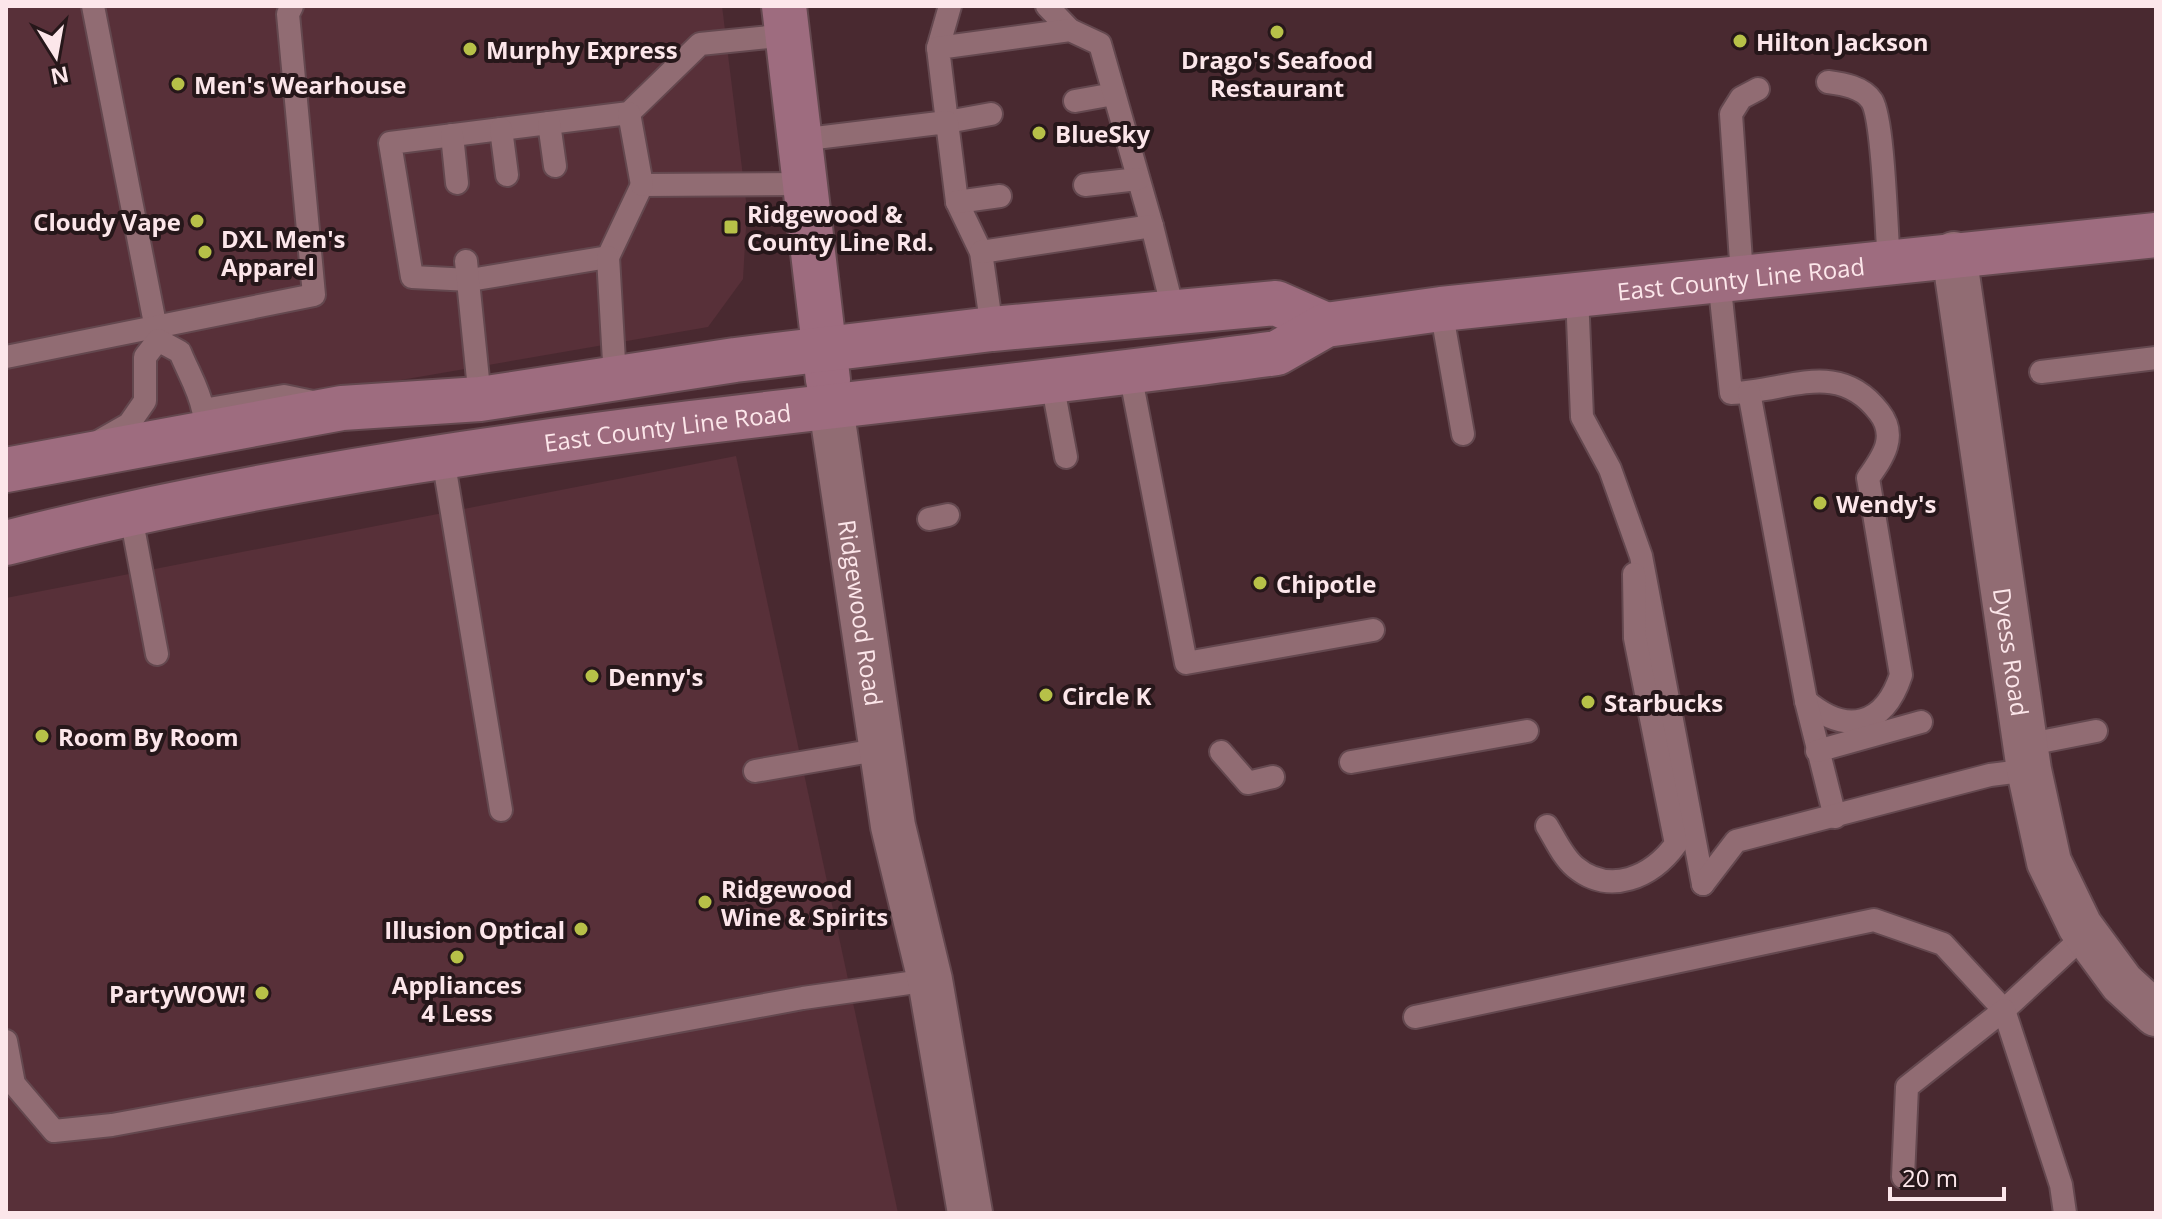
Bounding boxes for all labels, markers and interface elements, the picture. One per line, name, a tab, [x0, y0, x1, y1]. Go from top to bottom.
north arrow	[16, 16, 96, 96]
marker: Drago's Seafood Restaurant	[1268, 23, 1286, 41]
place label: Hilton Jackson	[1756, 25, 1929, 58]
marker: Hilton Jackson	[1731, 32, 1749, 50]
place label: Murphy Express	[486, 33, 678, 66]
marker: Murphy Express	[461, 40, 479, 58]
place label: Drago's Seafood Restaurant	[1181, 43, 1373, 104]
text: N	[48, 60, 72, 93]
place label: Men's Wearhouse	[194, 68, 406, 101]
marker: Men's Wearhouse	[169, 75, 187, 93]
place label: BlueSky	[1055, 117, 1151, 150]
marker: BlueSky	[1030, 124, 1048, 142]
place label: Ridgewood & County Line Rd.	[747, 197, 934, 258]
place label: Cloudy Vape	[33, 205, 181, 238]
marker: Cloudy Vape	[188, 212, 206, 230]
marker: Ridgewood & County Line Rd.	[722, 218, 740, 236]
place label: DXL Men's Apparel	[221, 222, 346, 283]
marker: DXL Men's Apparel	[196, 243, 214, 261]
street label: East County Line Road	[1615, 249, 1866, 307]
street label: East County Line Road	[542, 395, 793, 458]
place label: Wendy's	[1836, 487, 1936, 520]
marker: Wendy's	[1811, 494, 1829, 512]
street label: Ridgewood Road	[831, 517, 892, 708]
place label: Chipotle	[1276, 567, 1376, 600]
marker: Chipotle	[1251, 574, 1269, 592]
street label: Dyess Road	[1986, 585, 2037, 718]
place label: Denny's	[608, 660, 704, 693]
marker: Denny's	[583, 667, 601, 685]
place label: Circle K	[1062, 679, 1152, 712]
marker: Circle K	[1037, 686, 1055, 704]
place label: Starbucks	[1604, 686, 1723, 719]
marker: Starbucks	[1579, 693, 1597, 711]
place label: Room By Room	[58, 720, 239, 753]
marker: Room By Room	[33, 727, 51, 745]
place label: Ridgewood Wine & Spirits	[721, 872, 888, 933]
marker: Ridgewood Wine & Spirits	[696, 893, 714, 911]
place label: Illusion Optical	[384, 913, 565, 946]
marker: Illusion Optical	[572, 920, 590, 938]
marker: Appliances 4 Less	[448, 948, 466, 966]
place label: Appliances 4 Less	[392, 968, 522, 1029]
place label: PartyWOW!	[109, 977, 246, 1010]
marker: PartyWOW!	[253, 984, 271, 1002]
scale bar	[1890, 1151, 2004, 1201]
text: 20 m	[1902, 1161, 1958, 1194]

